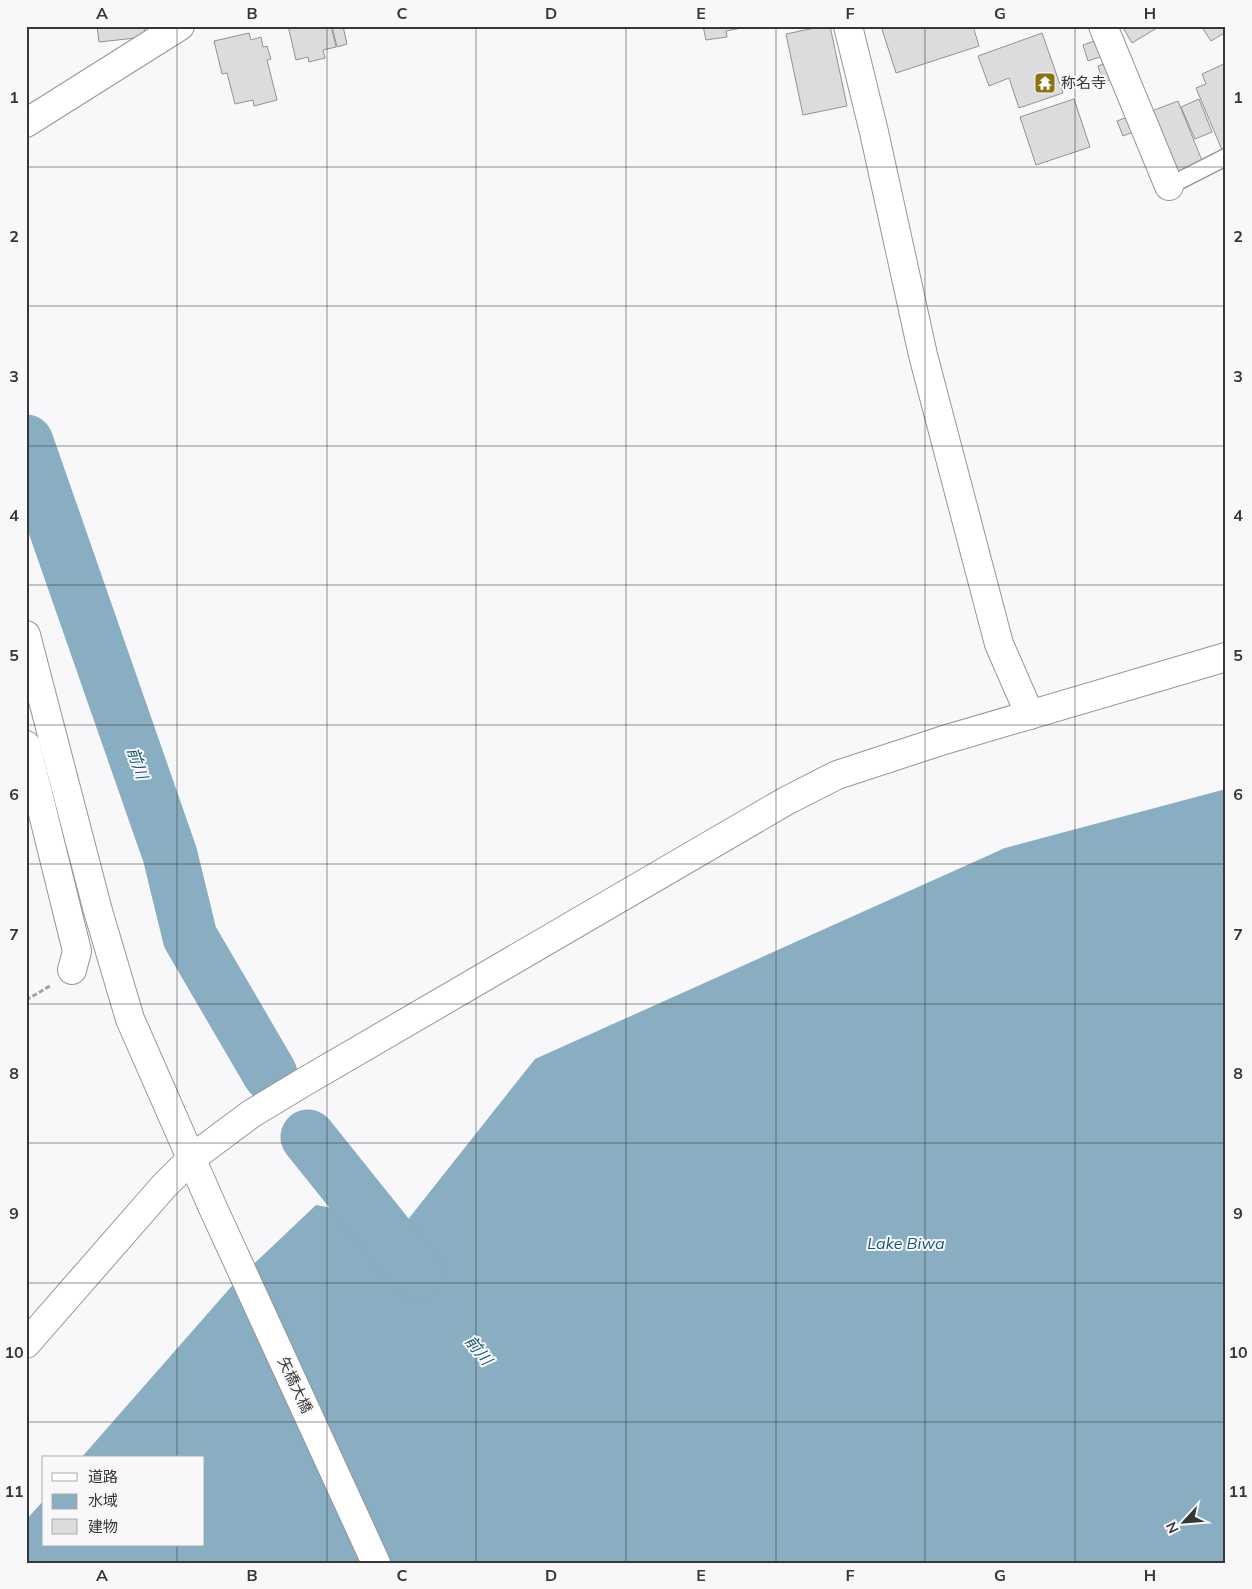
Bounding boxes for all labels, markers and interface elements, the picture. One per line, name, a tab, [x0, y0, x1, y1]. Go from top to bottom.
text: A	[96, 3, 108, 23]
text: B	[246, 3, 258, 23]
text: C	[397, 3, 408, 23]
text: D	[545, 3, 557, 23]
text: E	[696, 3, 706, 23]
text: F	[845, 3, 855, 23]
text: G	[994, 3, 1006, 23]
text: H	[1144, 3, 1156, 23]
temple icon: 称名寺	[1033, 71, 1057, 95]
place label: 称名寺	[1061, 73, 1106, 92]
text: 1	[9, 87, 19, 107]
text: 1	[1233, 87, 1243, 107]
text: 2	[9, 226, 19, 246]
text: 2	[1233, 226, 1243, 246]
text: 3	[9, 366, 19, 386]
text: 3	[1233, 366, 1243, 386]
text: 4	[9, 505, 19, 525]
text: 4	[1233, 505, 1243, 525]
text: 5	[9, 645, 19, 665]
text: 5	[1233, 645, 1243, 665]
water label: 前川	[123, 745, 153, 783]
text: 6	[9, 784, 19, 804]
text: 6	[1233, 784, 1243, 804]
text: 7	[9, 924, 19, 944]
text: 7	[1233, 924, 1243, 944]
text: 8	[9, 1063, 19, 1083]
text: 8	[1233, 1063, 1243, 1083]
text: 9	[9, 1203, 19, 1223]
text: 9	[1233, 1203, 1243, 1223]
water label: Lake Biwa	[867, 1233, 945, 1253]
water label: 前川	[461, 1331, 498, 1370]
text: 10	[4, 1342, 24, 1362]
text: 10	[1228, 1342, 1248, 1362]
street label: 矢橋大橋	[274, 1354, 317, 1416]
legend	[42, 1456, 205, 1546]
text: 道路	[88, 1467, 118, 1486]
text: 11	[4, 1481, 24, 1501]
text: 11	[1228, 1481, 1248, 1501]
text: 水域	[88, 1491, 118, 1510]
north arrow	[1160, 1496, 1210, 1546]
text: 建物	[88, 1517, 118, 1536]
text: N	[1162, 1519, 1183, 1536]
text: A	[96, 1565, 108, 1585]
text: B	[246, 1565, 258, 1585]
text: C	[397, 1565, 408, 1585]
text: D	[545, 1565, 557, 1585]
text: E	[696, 1565, 706, 1585]
text: F	[845, 1565, 855, 1585]
text: G	[994, 1565, 1006, 1585]
text: H	[1144, 1565, 1156, 1585]

